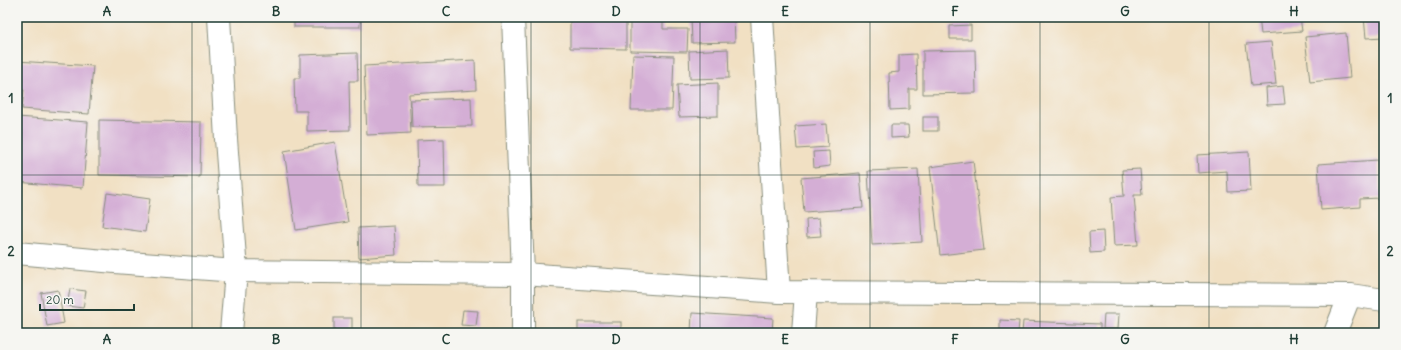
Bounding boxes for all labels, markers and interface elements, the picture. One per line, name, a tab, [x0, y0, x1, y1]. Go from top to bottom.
text: A	[103, 3, 112, 20]
text: B	[272, 3, 281, 20]
text: C	[442, 3, 451, 20]
text: D	[611, 3, 621, 20]
text: E	[781, 3, 789, 20]
text: F	[951, 3, 959, 20]
text: G	[1120, 3, 1130, 20]
text: H	[1289, 3, 1299, 20]
text: 1	[8, 90, 14, 107]
text: 1	[1387, 90, 1393, 107]
text: 2	[7, 243, 15, 260]
text: 2	[1386, 243, 1394, 260]
scale bar	[40, 286, 134, 312]
text: 20 m	[46, 292, 74, 307]
text: A	[103, 331, 112, 348]
text: B	[272, 331, 281, 348]
text: C	[442, 331, 451, 348]
text: D	[611, 331, 621, 348]
text: E	[781, 331, 789, 348]
text: F	[951, 331, 959, 348]
text: G	[1120, 331, 1130, 348]
text: H	[1289, 331, 1299, 348]

